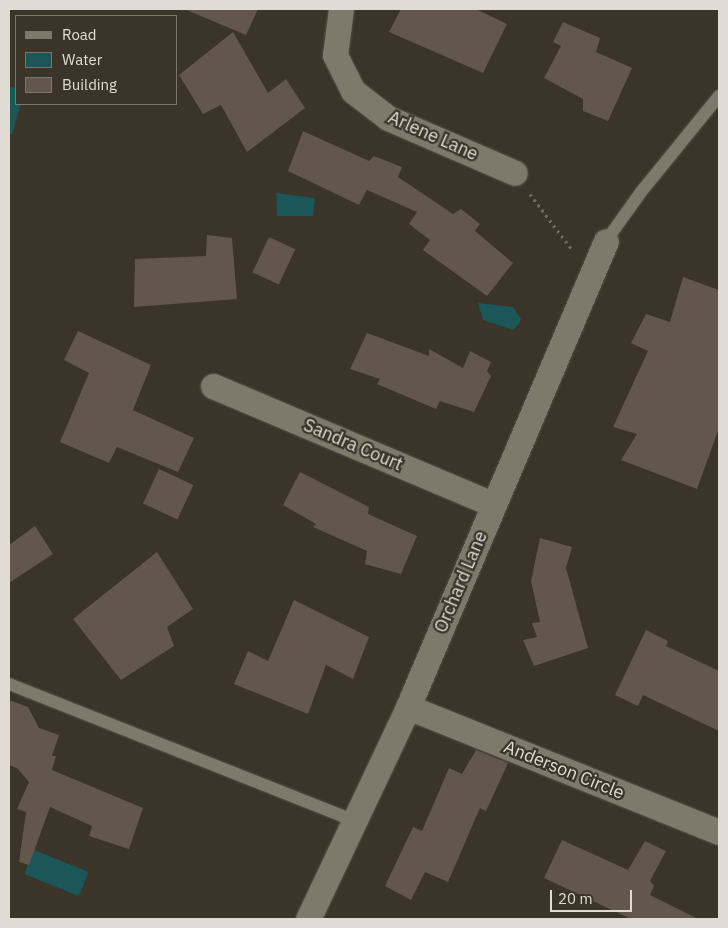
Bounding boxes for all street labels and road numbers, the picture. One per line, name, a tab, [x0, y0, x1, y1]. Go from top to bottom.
street label: Arlene Lane	[385, 107, 481, 165]
street label: Sandra Court	[300, 414, 406, 476]
street label: Orchard Lane	[430, 528, 492, 636]
street label: Anderson Circle	[501, 736, 627, 804]

